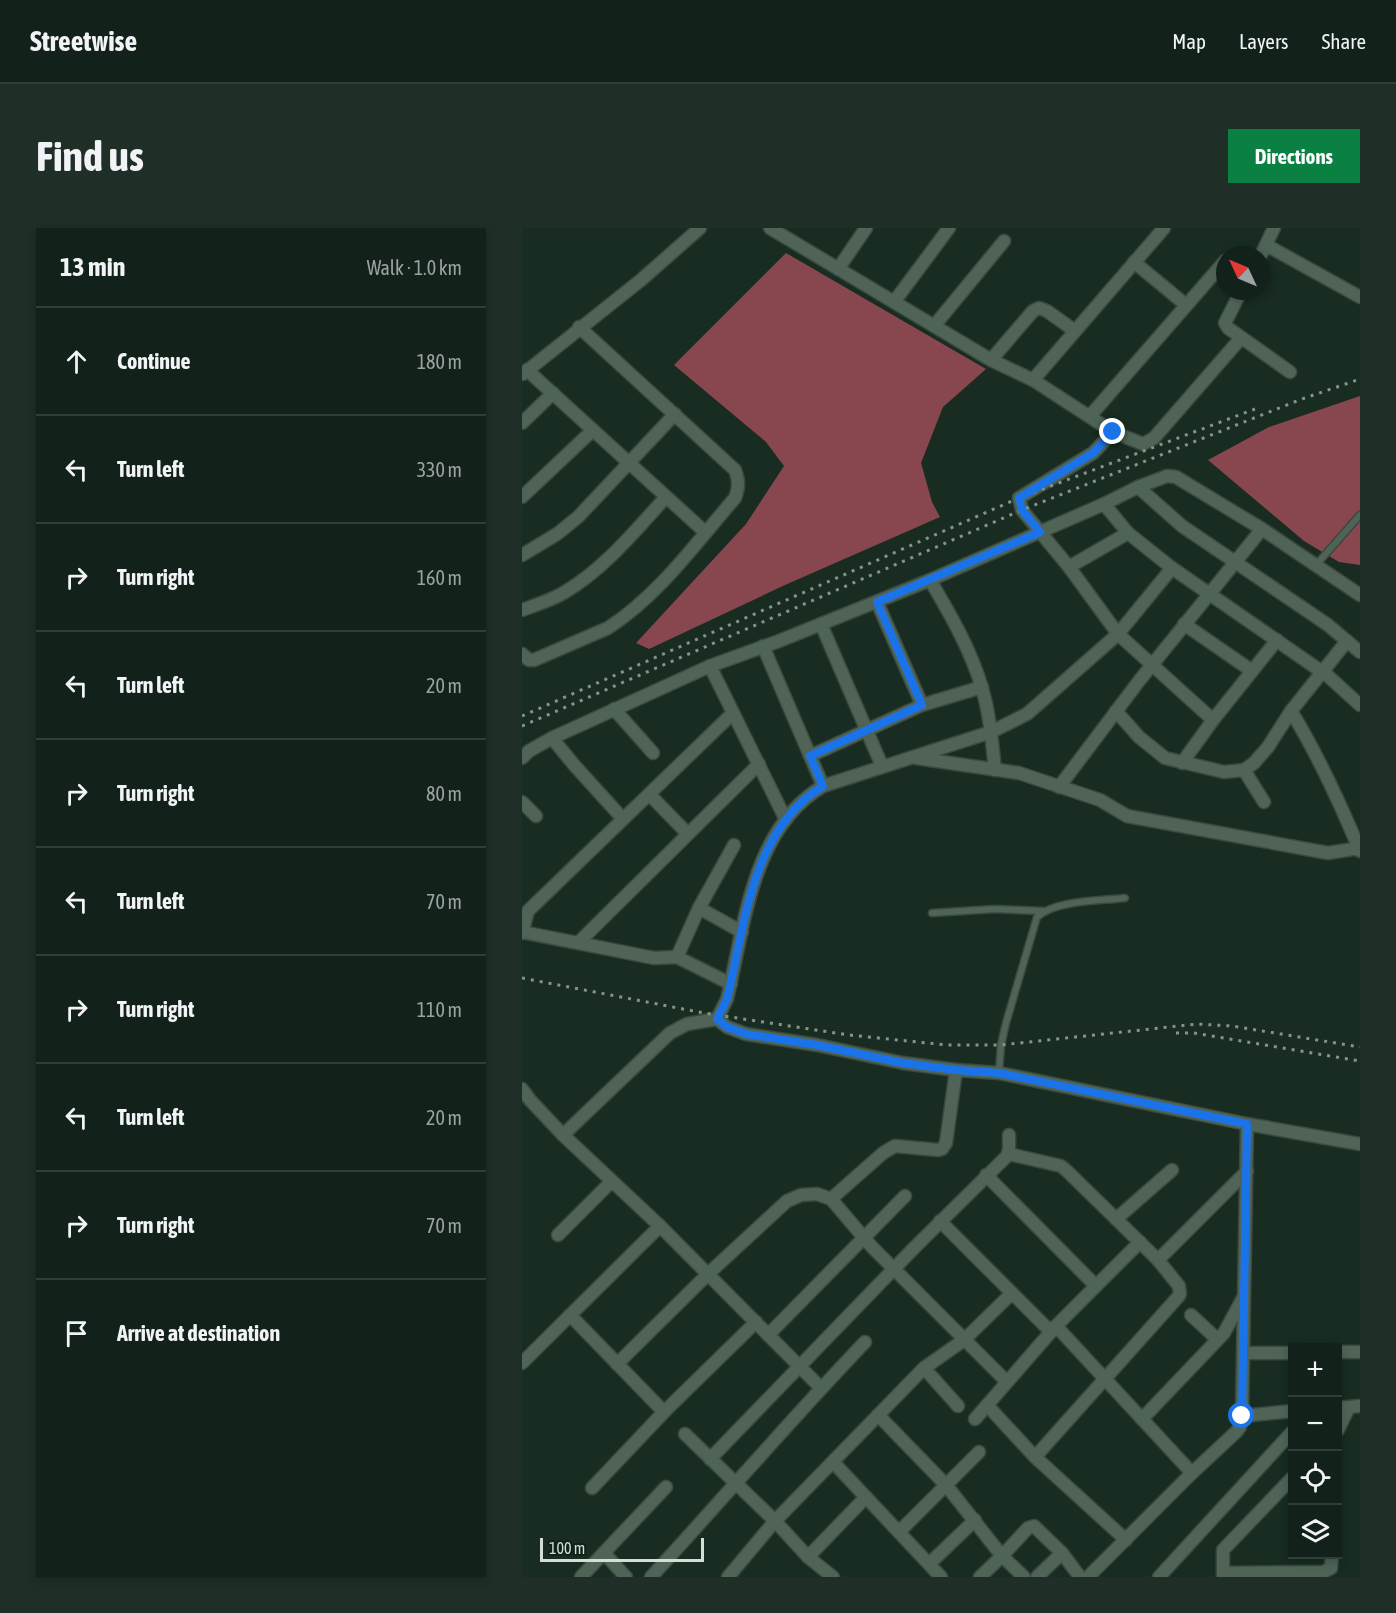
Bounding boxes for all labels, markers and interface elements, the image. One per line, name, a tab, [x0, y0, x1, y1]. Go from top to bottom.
text: Streetwise	[30, 25, 137, 57]
text: Map	[1172, 29, 1206, 53]
text: Layers	[1239, 29, 1289, 53]
text: Share	[1322, 29, 1366, 53]
button: Directions	[1228, 129, 1360, 183]
text: Find us	[36, 132, 144, 180]
north arrow	[1216, 246, 1270, 300]
text: 13 min	[60, 252, 125, 282]
text: Walk · 1.0 km	[367, 256, 462, 279]
icon: ahead	[60, 345, 93, 378]
text: Continue	[117, 348, 191, 374]
text: 180 m	[417, 350, 462, 373]
route end	[1099, 418, 1125, 444]
icon: left	[60, 453, 93, 486]
text: Turn left	[117, 456, 184, 482]
text: 330 m	[417, 458, 462, 481]
icon: right	[60, 561, 93, 594]
text: Turn right	[117, 564, 194, 590]
text: 160 m	[417, 566, 462, 589]
icon: left	[60, 669, 93, 702]
text: Turn left	[117, 672, 184, 698]
text: 20 m	[426, 674, 462, 697]
icon: right	[60, 777, 93, 810]
text: Turn right	[117, 780, 194, 806]
text: 80 m	[426, 782, 462, 805]
icon: left	[60, 885, 93, 918]
text: Turn left	[117, 888, 184, 914]
text: 70 m	[426, 890, 462, 913]
icon: right	[60, 993, 93, 1026]
text: Turn right	[117, 996, 194, 1022]
text: 110 m	[417, 998, 462, 1021]
icon: left	[60, 1101, 93, 1134]
text: Turn left	[117, 1104, 184, 1130]
text: 20 m	[426, 1106, 462, 1129]
icon: right	[60, 1209, 93, 1242]
text: Turn right	[117, 1212, 194, 1238]
text: 70 m	[426, 1214, 462, 1237]
icon: arrive	[60, 1317, 93, 1350]
text: Arrive at destination	[117, 1320, 280, 1346]
map controls	[1288, 1343, 1342, 1559]
button: +	[1288, 1343, 1342, 1397]
button: −	[1288, 1397, 1342, 1451]
route start	[1228, 1402, 1254, 1428]
button: locate	[1288, 1451, 1342, 1505]
button: layers	[1288, 1505, 1342, 1559]
scale bar	[540, 1535, 704, 1562]
text: 100 m	[549, 1539, 585, 1557]

